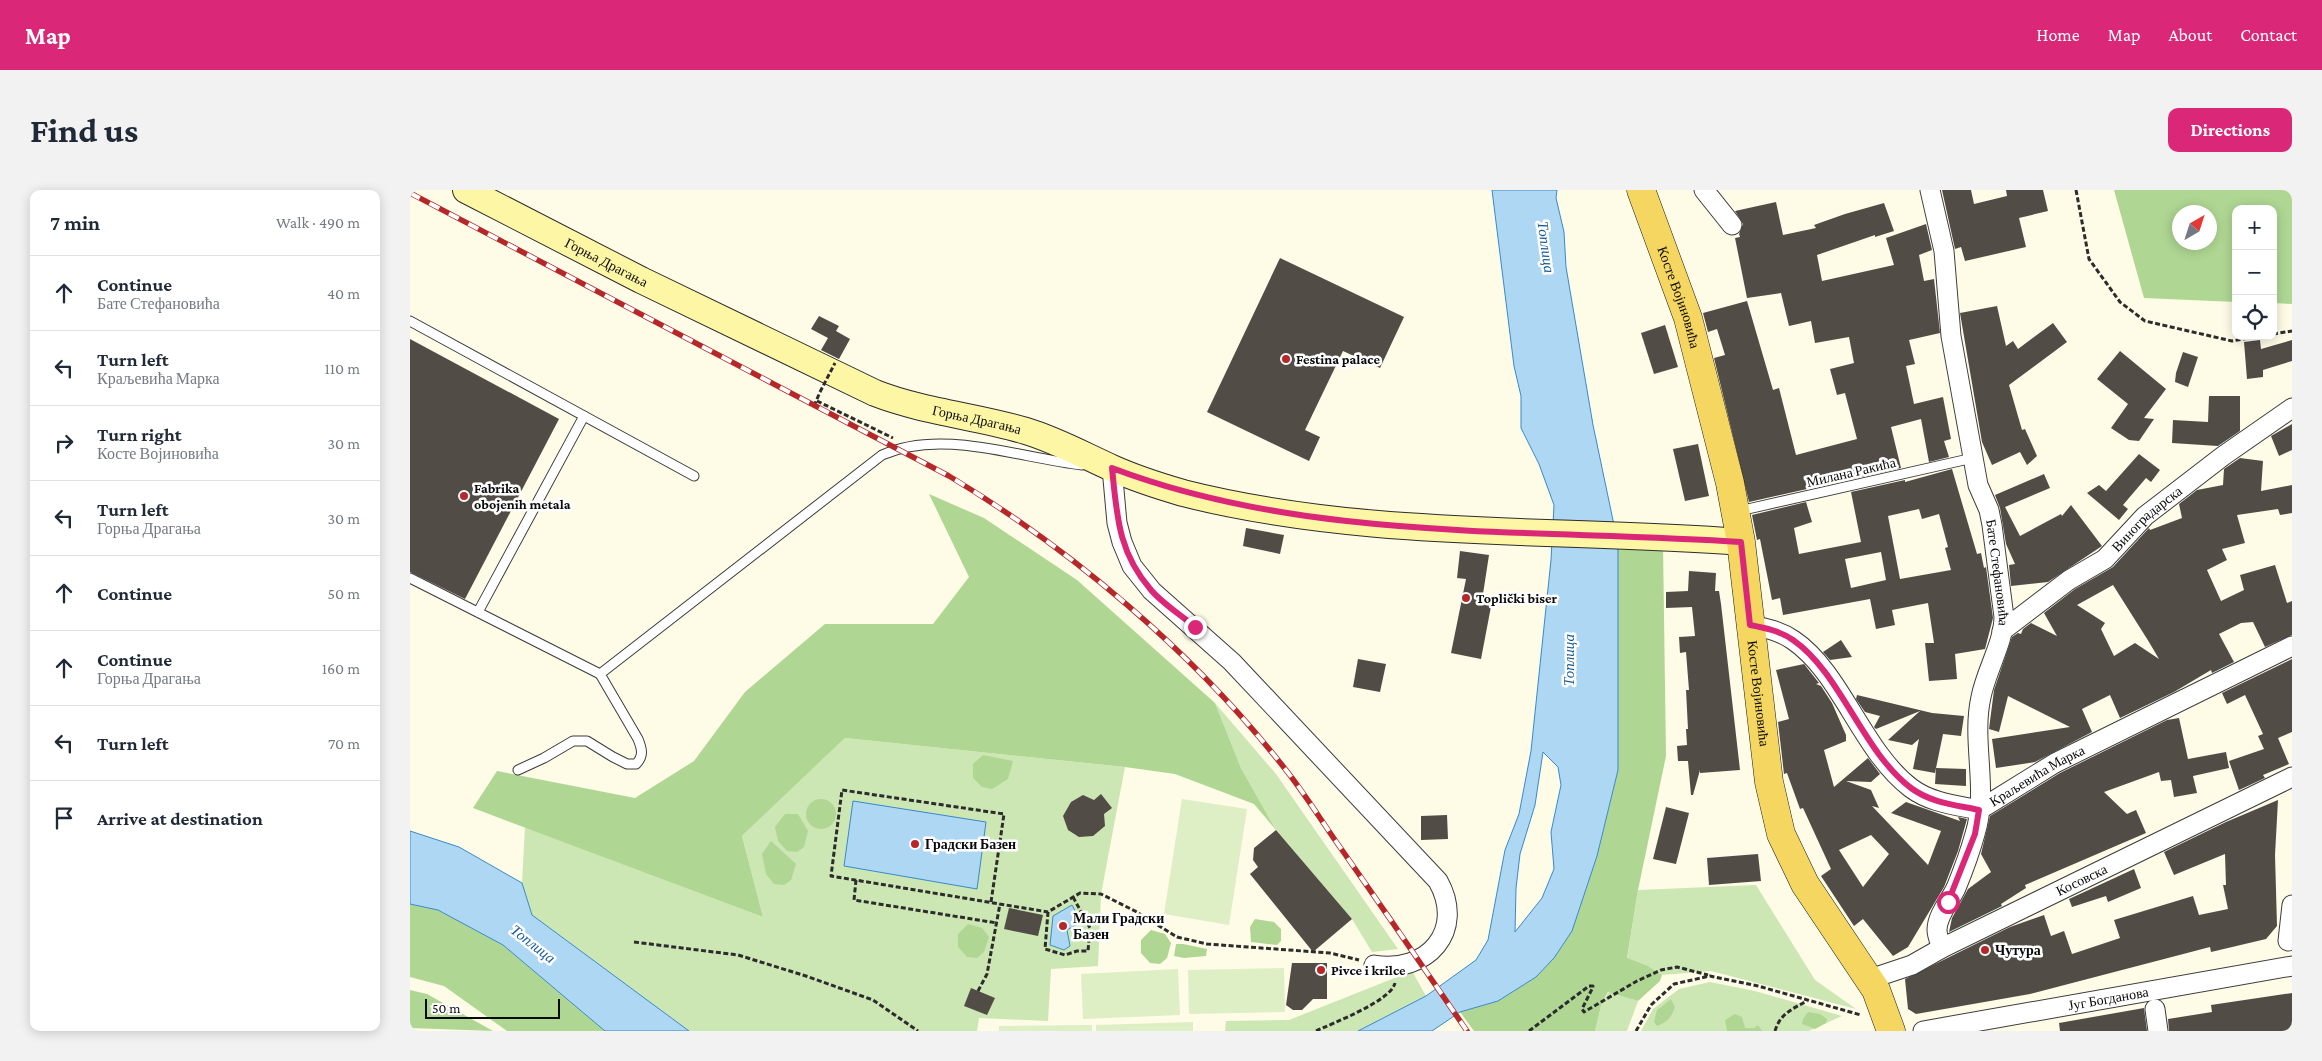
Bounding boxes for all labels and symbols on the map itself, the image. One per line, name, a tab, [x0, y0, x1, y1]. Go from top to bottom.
north arrow	[2172, 205, 2217, 250]
water label: Топлица	[1534, 220, 1558, 274]
street label: Горња Драгања	[562, 234, 651, 290]
street label: Косте Војиновића	[1654, 244, 1704, 351]
place label: Festina palace	[1296, 351, 1380, 367]
marker: Festina palace	[1280, 353, 1292, 365]
street label: Горња Драгања	[931, 402, 1024, 437]
street label: Милана Ракића	[1805, 454, 1898, 490]
place label: Fabrika obojenih metala	[474, 480, 571, 513]
street label: Виноградарска	[2108, 482, 2186, 555]
marker: Fabrika obojenih metala	[458, 490, 470, 502]
street label: Бате Стефановића	[1983, 518, 2012, 628]
place label: Toplički biser	[1476, 590, 1557, 606]
marker: Toplički biser	[1460, 592, 1472, 604]
route end	[1184, 616, 1207, 639]
water label: Топлица	[1561, 634, 1577, 686]
street label: Косте Војиновића	[1745, 639, 1773, 748]
street label: Краљевића Марка	[1986, 741, 2088, 810]
place label: Градски Базен	[925, 836, 1016, 852]
marker: Градски Базен	[909, 838, 921, 850]
street label: Косовска	[2053, 860, 2110, 899]
route start	[1937, 891, 1960, 914]
place label: Мали Градски Базен	[1073, 910, 1164, 942]
marker: Мали Градски Базен	[1057, 920, 1069, 932]
water label: Топлица	[508, 922, 558, 966]
place label: Чутура	[1995, 942, 2041, 958]
marker: Чутура	[1979, 944, 1991, 956]
place label: Pivce i krilce	[1331, 962, 1406, 978]
marker: Pivce i krilce	[1315, 964, 1327, 976]
street label: Југ Богданова	[2067, 983, 2150, 1013]
scale bar	[425, 996, 560, 1019]

